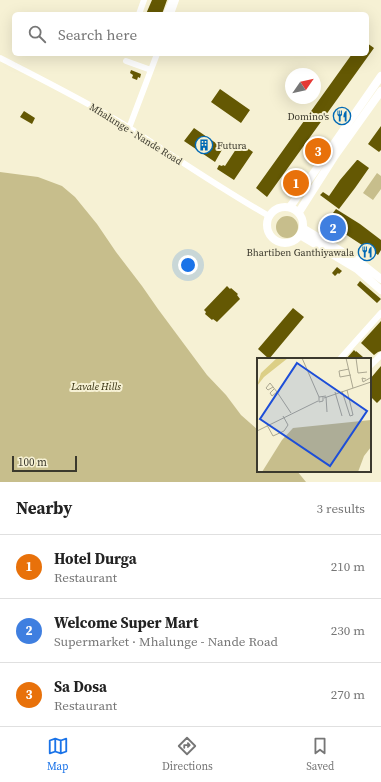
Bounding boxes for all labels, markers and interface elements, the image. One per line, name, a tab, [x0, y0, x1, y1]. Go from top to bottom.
search box	[12, 12, 369, 56]
icon: search	[26, 23, 48, 45]
text: Search here	[58, 24, 137, 45]
north arrow	[285, 68, 321, 104]
street label: Mhalunge - Nande Road	[87, 100, 185, 168]
restaurant icon: Domino's	[332, 106, 352, 126]
place label: Domino's	[287, 110, 329, 123]
building icon: Futura	[194, 135, 214, 155]
pin: 3	[305, 136, 331, 166]
place label: Futura	[217, 139, 248, 152]
pin: 1	[283, 168, 309, 198]
pin: 2	[320, 213, 346, 243]
restaurant icon: Bhartiben Ganthiyawala	[357, 242, 377, 262]
place label: Bhartiben Ganthiyawala	[247, 246, 355, 259]
your location	[178, 255, 198, 275]
inset map	[257, 358, 371, 472]
park label: Lavale Hills	[70, 380, 121, 393]
scale bar	[12, 454, 77, 473]
text: 100 m	[18, 455, 47, 470]
text: Nearby	[16, 496, 72, 520]
text: 3 results	[317, 500, 365, 517]
text: Hotel Durga	[54, 548, 137, 569]
text: 1	[25, 558, 33, 575]
text: 210 m	[331, 558, 365, 575]
text: Restaurant	[54, 569, 117, 586]
text: Welcome Super Mart	[54, 612, 198, 633]
text: 2	[25, 622, 33, 639]
text: 230 m	[331, 622, 365, 639]
text: Supermarket · Mhalunge - Nande Road	[54, 633, 278, 650]
text: Sa Dosa	[54, 676, 107, 697]
text: 3	[25, 686, 33, 703]
text: 270 m	[331, 686, 365, 703]
text: Restaurant	[54, 697, 117, 714]
tab: Map	[47, 735, 69, 774]
tab: Directions	[162, 735, 213, 774]
tab: Saved	[306, 735, 334, 774]

